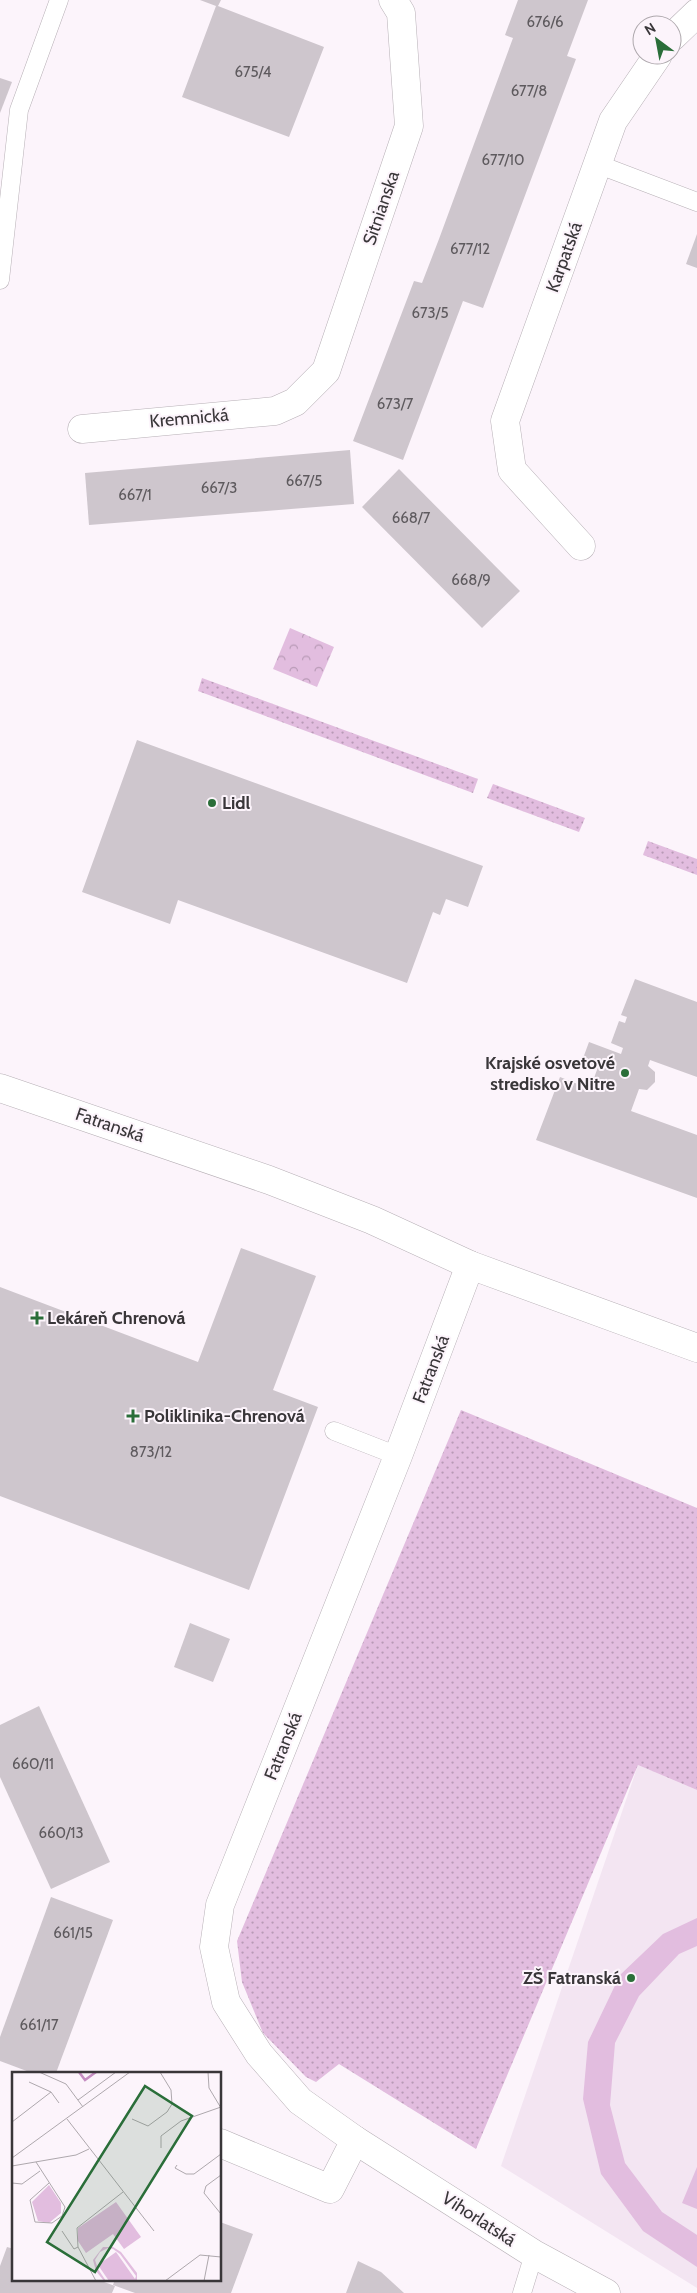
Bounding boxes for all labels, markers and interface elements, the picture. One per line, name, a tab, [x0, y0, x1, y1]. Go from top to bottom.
house number: 676/6	[526, 13, 564, 31]
north arrow	[632, 15, 682, 65]
text: N	[641, 19, 659, 39]
house number: 675/4	[235, 63, 272, 81]
house number: 677/8	[511, 82, 547, 100]
house number: 677/10	[482, 151, 524, 169]
street label: Sitnianska	[358, 168, 404, 248]
street label: Karpatská	[541, 219, 587, 295]
house number: 677/12	[450, 240, 490, 258]
house number: 673/5	[411, 304, 449, 322]
house number: 673/7	[377, 395, 414, 413]
street label: Kremnická	[149, 404, 230, 432]
house number: 667/5	[286, 472, 322, 490]
house number: 667/3	[201, 479, 237, 497]
house number: 667/1	[118, 486, 152, 504]
house number: 668/7	[392, 509, 431, 527]
house number: 668/9	[451, 571, 491, 589]
place label: Lidl	[222, 792, 251, 814]
marker: Lidl	[206, 797, 218, 809]
place label: Krajské osvetové stredisko v Nitre	[485, 1052, 615, 1095]
marker: Krajské osvetové stredisko v Nitre	[619, 1067, 631, 1079]
street label: Fatranská	[73, 1103, 148, 1147]
place label: Lekáreň Chrenová	[47, 1307, 186, 1329]
marker: Lekáreň Chrenová	[31, 1312, 43, 1324]
street label: Fatranská	[408, 1331, 454, 1406]
place label: Poliklinika-Chrenová	[144, 1405, 305, 1427]
marker: Poliklinika-Chrenová	[126, 1409, 140, 1423]
house number: 873/12	[130, 1443, 172, 1461]
street label: Fatranská	[259, 1709, 307, 1783]
house number: 660/11	[12, 1755, 54, 1773]
house number: 660/13	[38, 1824, 84, 1842]
house number: 661/15	[53, 1924, 93, 1942]
place label: ZŠ Fatranská	[523, 1967, 621, 1989]
marker: ZŠ Fatranská	[625, 1972, 637, 1984]
house number: 661/17	[19, 2016, 59, 2034]
inset map	[12, 2072, 221, 2280]
street label: Vihorlatská	[438, 2187, 520, 2251]

